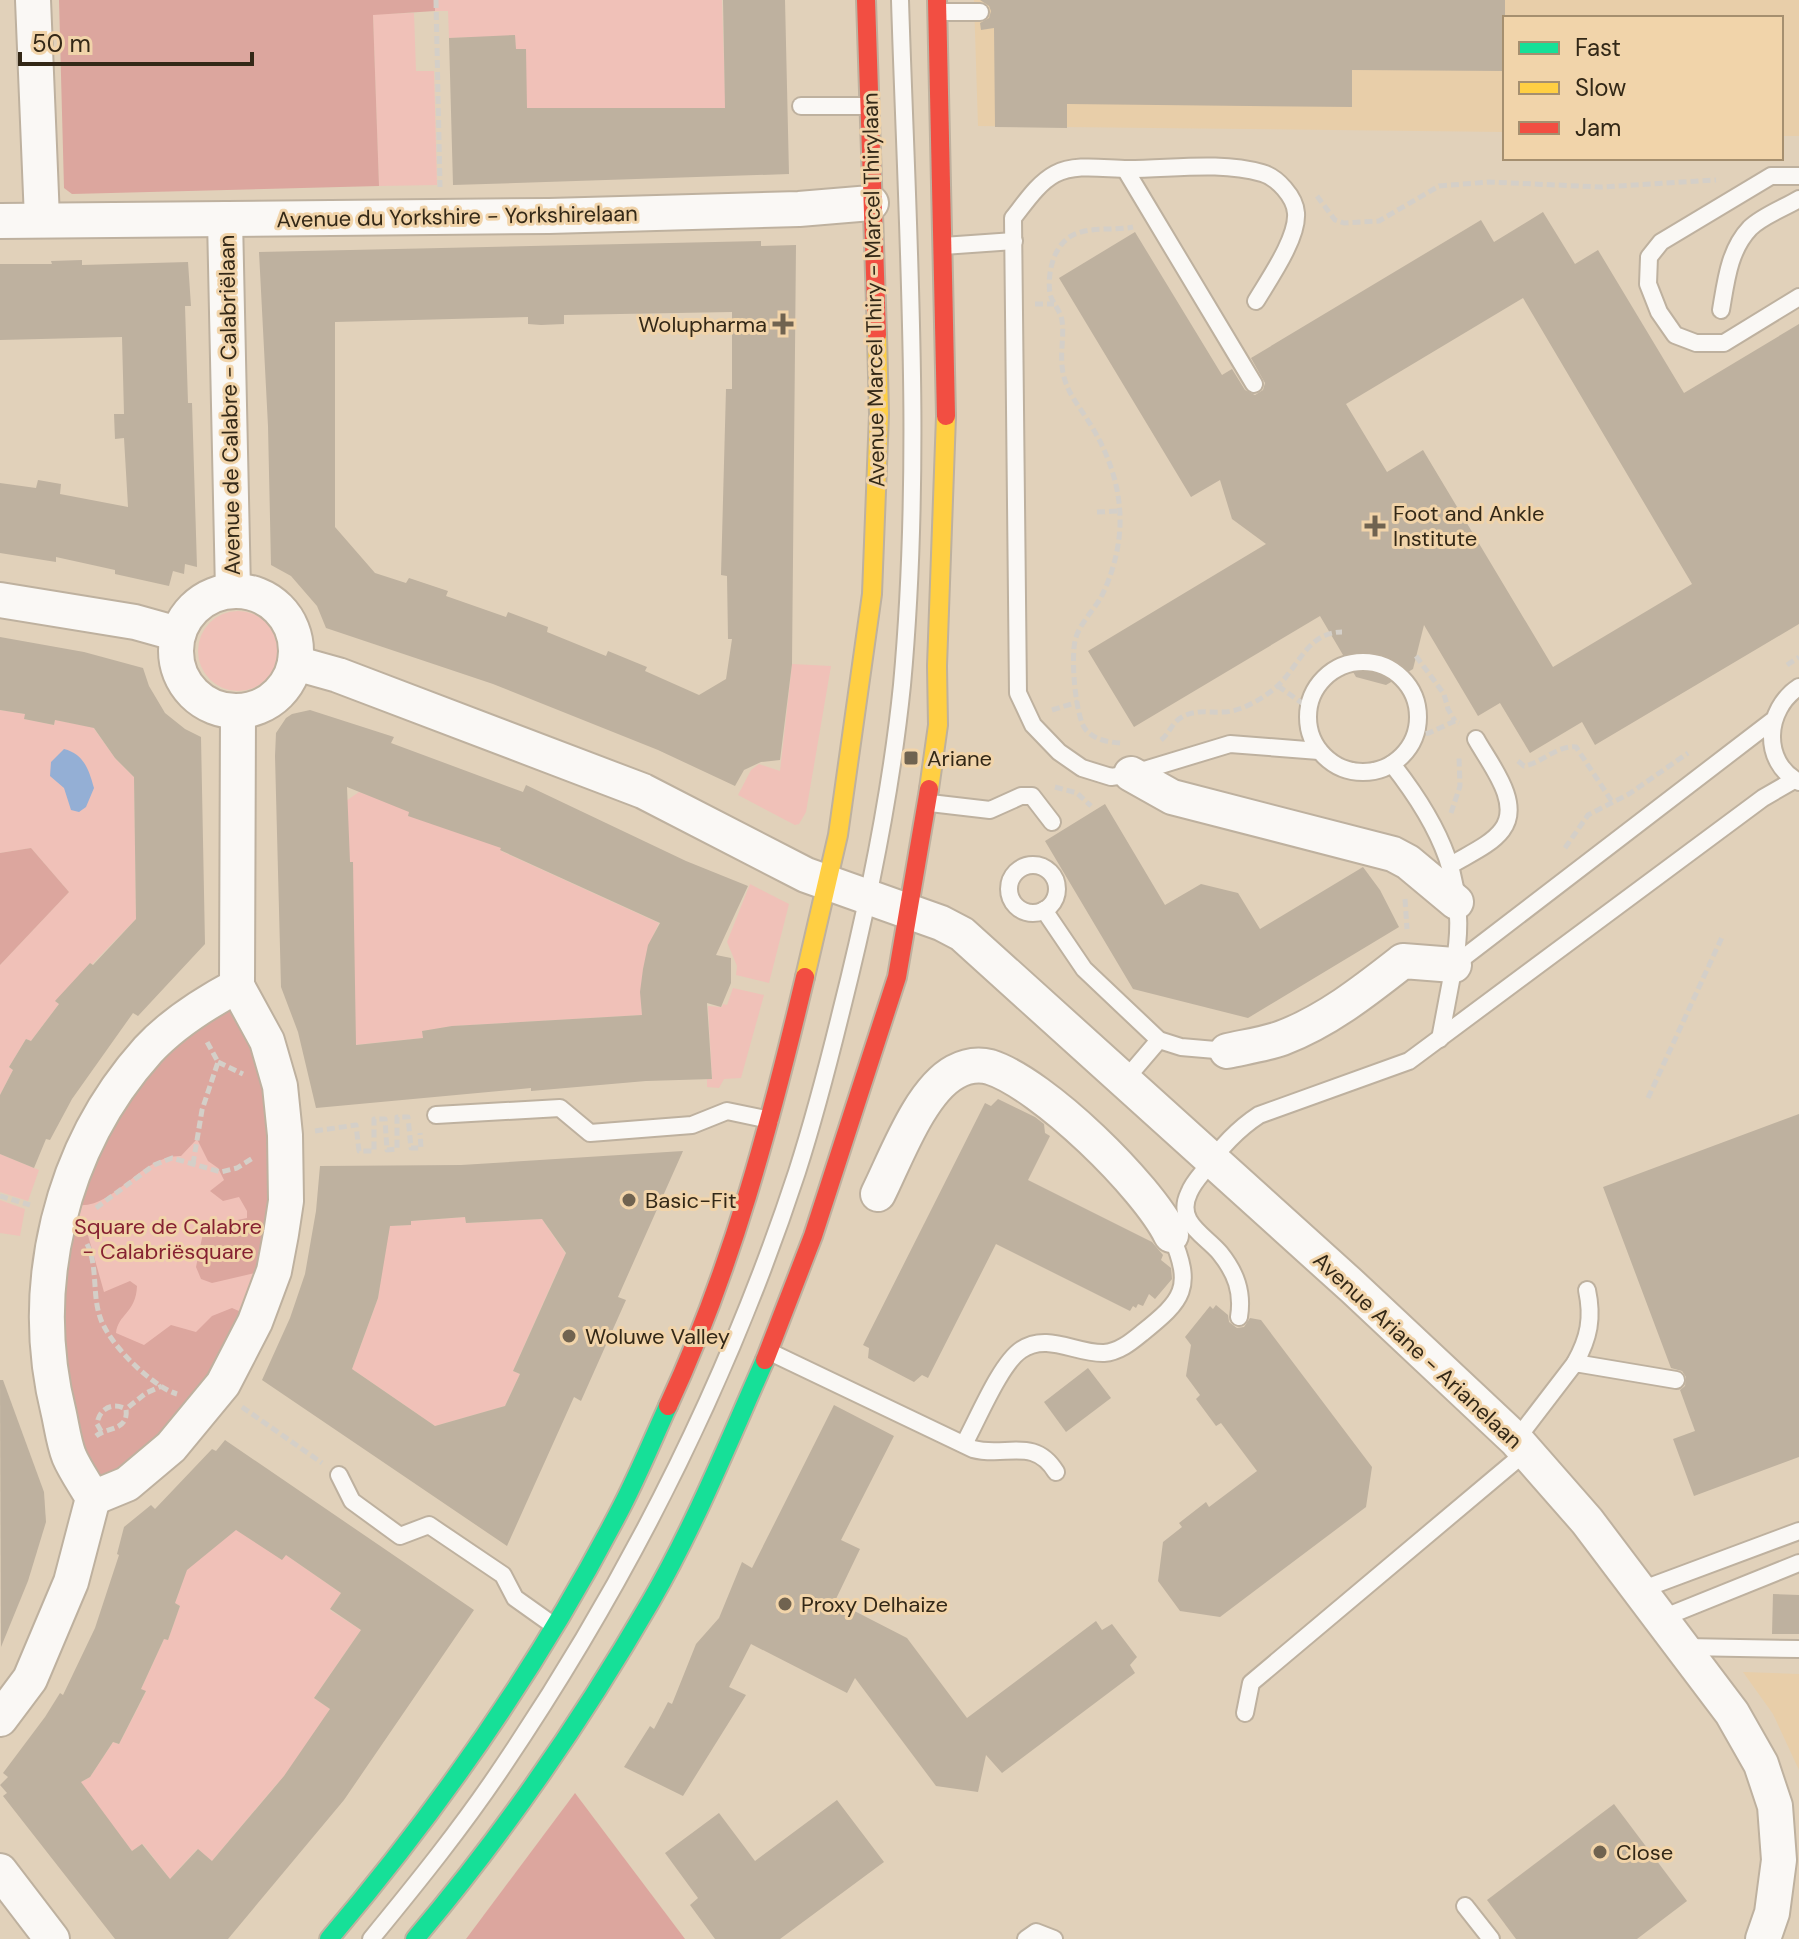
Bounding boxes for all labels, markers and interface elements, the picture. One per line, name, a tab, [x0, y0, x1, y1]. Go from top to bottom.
scale bar	[20, 16, 252, 66]
legend	[1503, 16, 1783, 160]
text: 50 m	[32, 28, 91, 59]
text: Fast	[1575, 32, 1621, 63]
text: Slow	[1575, 72, 1626, 103]
street label: Avenue Marcel Thiry - Marcel Thirylaan	[856, 92, 891, 488]
text: Jam	[1575, 112, 1621, 143]
street label: Avenue du Yorkshire - Yorkshirelaan	[276, 199, 638, 234]
street label: Avenue de Calabre - Calabriëlaan	[212, 234, 247, 576]
place label: Wolupharma	[638, 310, 767, 339]
marker: Wolupharma	[774, 315, 792, 333]
place label: Foot and Ankle Institute	[1393, 499, 1544, 553]
marker: Foot and Ankle Institute	[1364, 515, 1386, 537]
place label: Ariane	[927, 744, 992, 773]
marker: Ariane	[902, 749, 920, 767]
place label: Basic-Fit	[645, 1186, 737, 1215]
marker: Basic-Fit	[620, 1191, 638, 1209]
park label: Square de Calabre - Calabriësquare	[74, 1212, 262, 1266]
street label: Avenue Ariane - Arianelaan	[1307, 1246, 1528, 1455]
place label: Woluwe Valley	[585, 1322, 730, 1351]
marker: Woluwe Valley	[560, 1327, 578, 1345]
place label: Proxy Delhaize	[801, 1590, 948, 1619]
marker: Proxy Delhaize	[776, 1595, 794, 1613]
place label: Close	[1616, 1838, 1673, 1867]
marker: Close	[1591, 1843, 1609, 1861]

